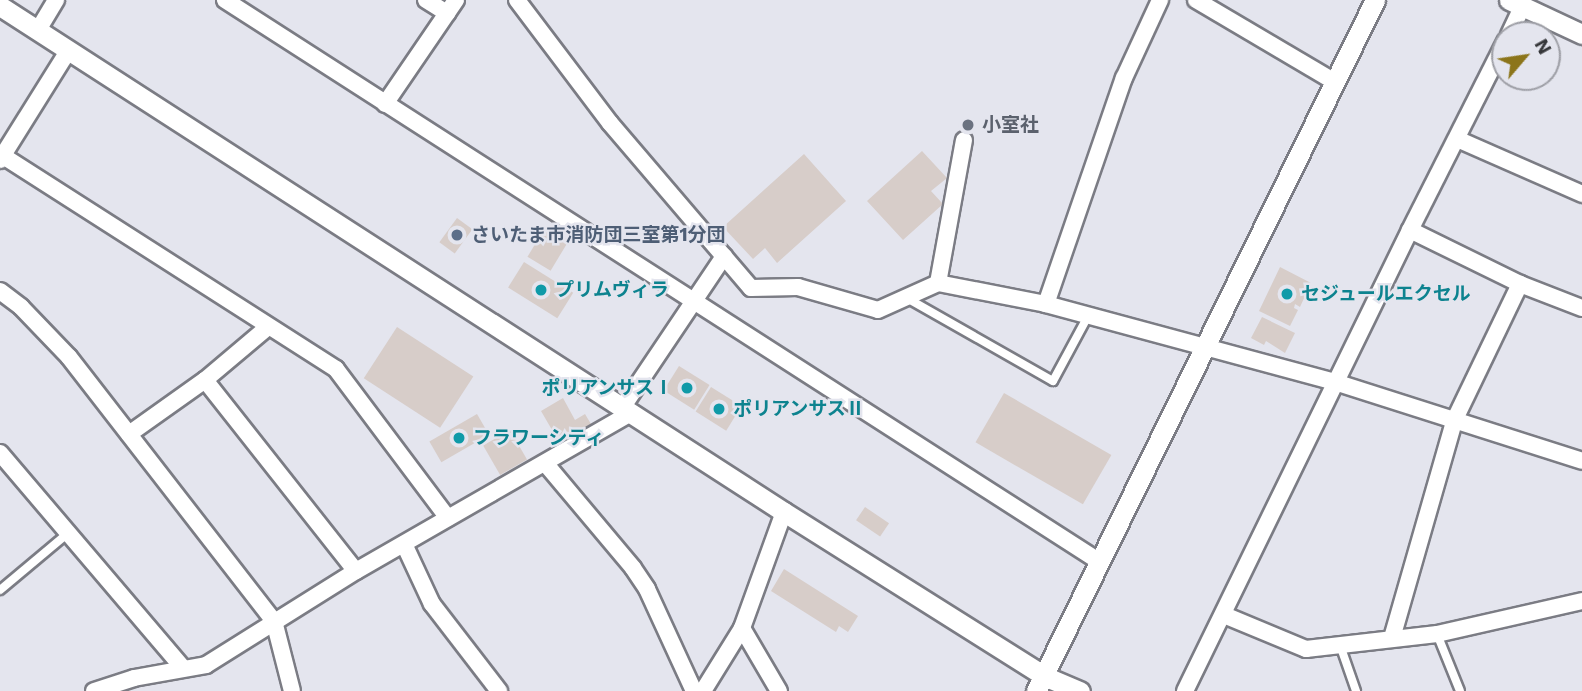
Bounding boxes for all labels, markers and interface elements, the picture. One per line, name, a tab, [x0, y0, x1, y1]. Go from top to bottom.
north arrow	[1491, 21, 1561, 91]
text: N	[1530, 35, 1557, 58]
place label: 小室社	[982, 114, 1039, 136]
marker: 小室社	[960, 117, 976, 133]
place label: さいたま市消防団三室第1分団	[471, 224, 726, 246]
marker: さいたま市消防団三室第1分団	[449, 227, 465, 243]
place label: プリムヴィラ	[555, 279, 669, 301]
marker: プリムヴィラ	[533, 282, 549, 298]
place label: セジュールエクセル	[1301, 283, 1472, 305]
marker: セジュールエクセル	[1279, 286, 1295, 302]
place label: ポリアンサスⅠ	[540, 377, 673, 399]
marker: ポリアンサスⅠ	[679, 380, 695, 396]
place label: ポリアンサスⅡ	[733, 398, 866, 420]
marker: ポリアンサスⅡ	[711, 401, 727, 417]
place label: フラワーシティ	[473, 427, 606, 449]
marker: フラワーシティ	[451, 430, 467, 446]

